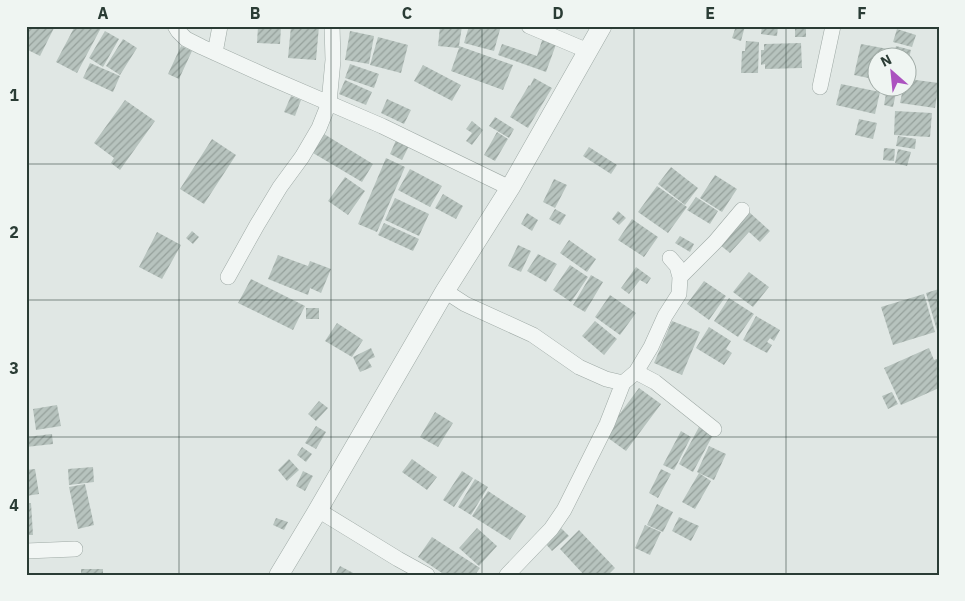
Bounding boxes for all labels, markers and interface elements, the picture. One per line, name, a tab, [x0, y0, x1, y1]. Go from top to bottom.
text: A	[98, 3, 109, 23]
text: B	[250, 3, 261, 23]
text: C	[402, 3, 412, 23]
text: D	[552, 3, 564, 23]
text: E	[705, 3, 715, 23]
text: F	[857, 3, 867, 23]
north arrow	[868, 48, 918, 98]
text: N	[877, 50, 895, 71]
text: 1	[9, 85, 19, 105]
text: 2	[9, 222, 19, 242]
text: 3	[9, 358, 19, 378]
text: 4	[9, 495, 19, 515]

